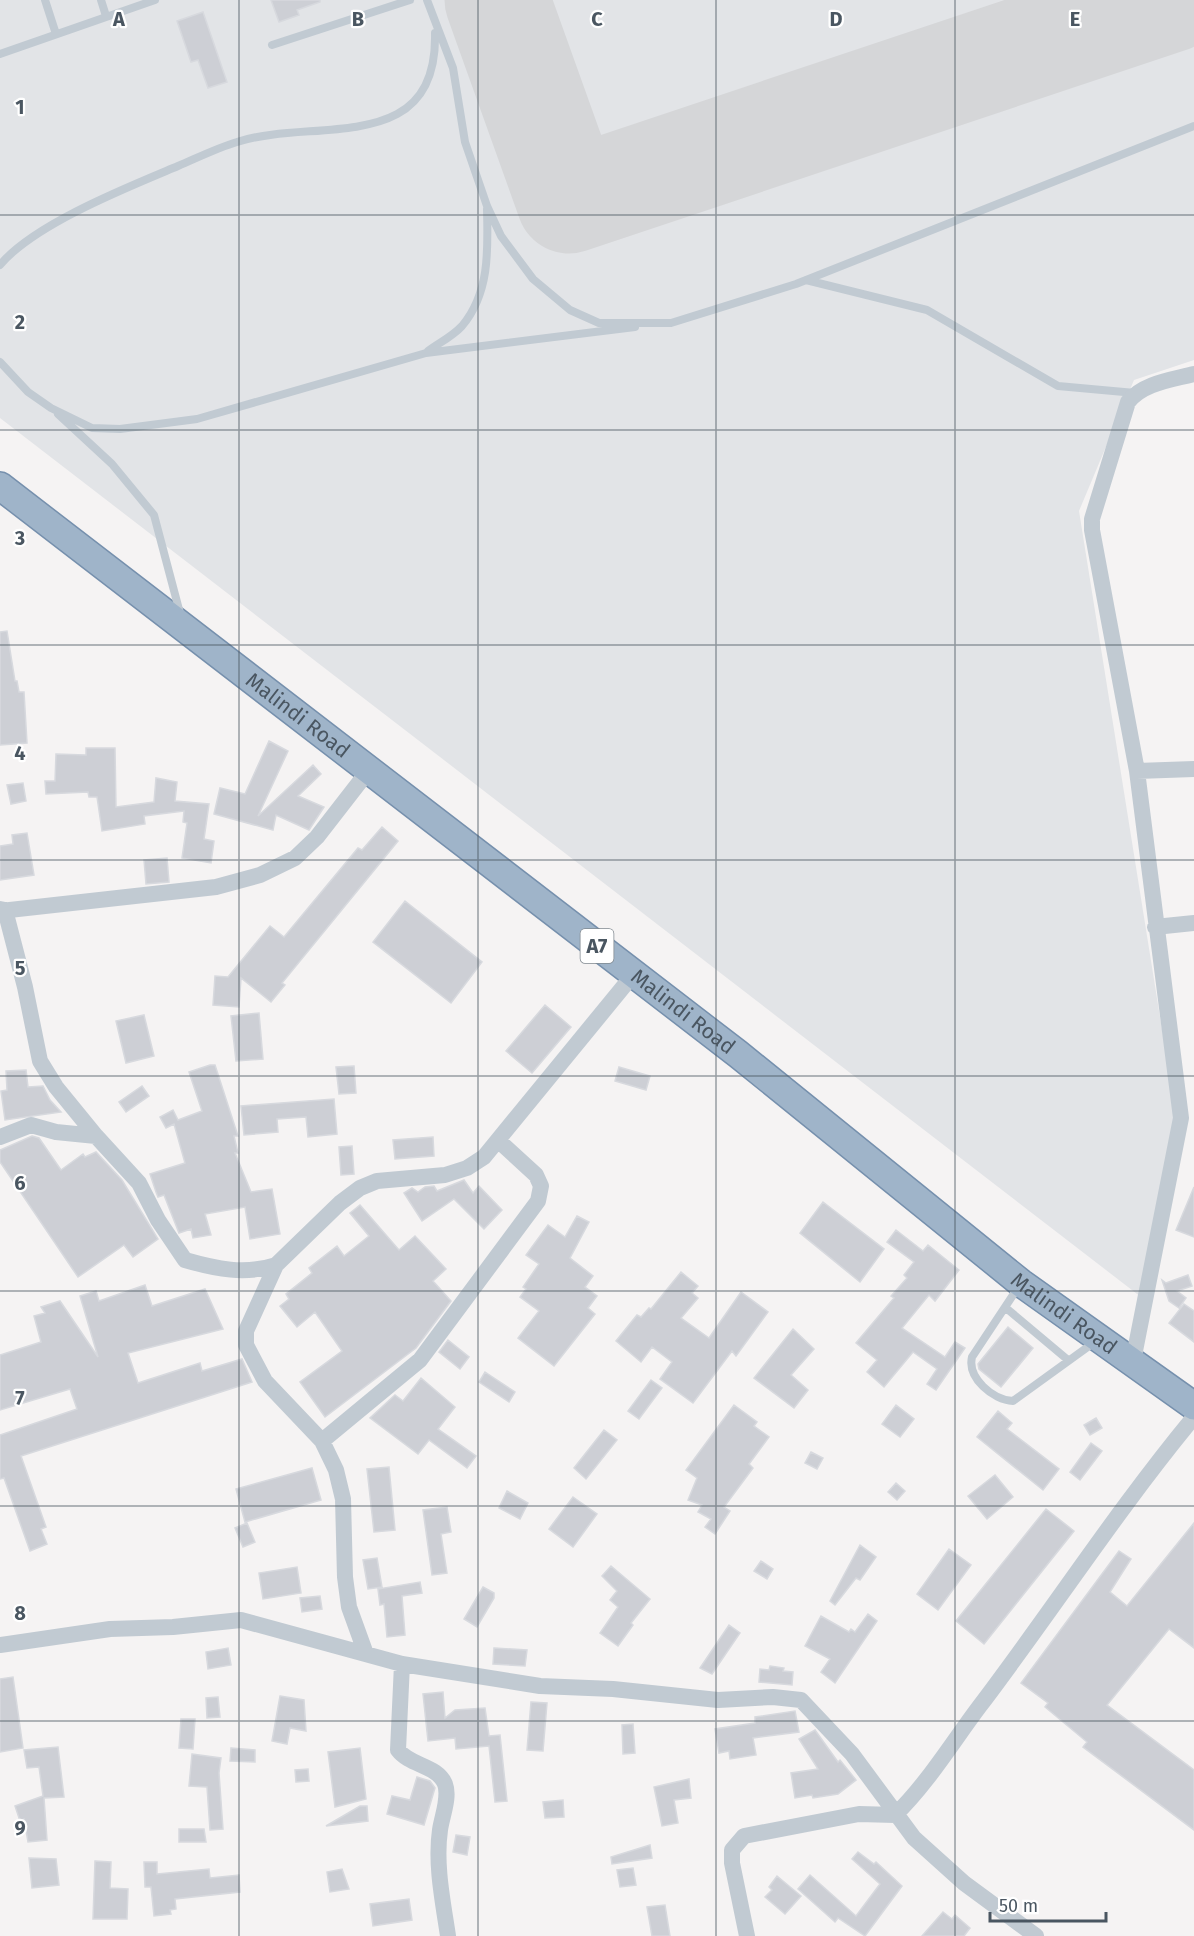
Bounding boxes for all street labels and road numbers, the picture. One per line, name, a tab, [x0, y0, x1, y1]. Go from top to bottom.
street label: Malindi Road	[241, 667, 355, 764]
road number: A7	[580, 929, 614, 963]
street label: Malindi Road	[626, 963, 740, 1060]
street label: Malindi Road	[1005, 1267, 1122, 1360]

